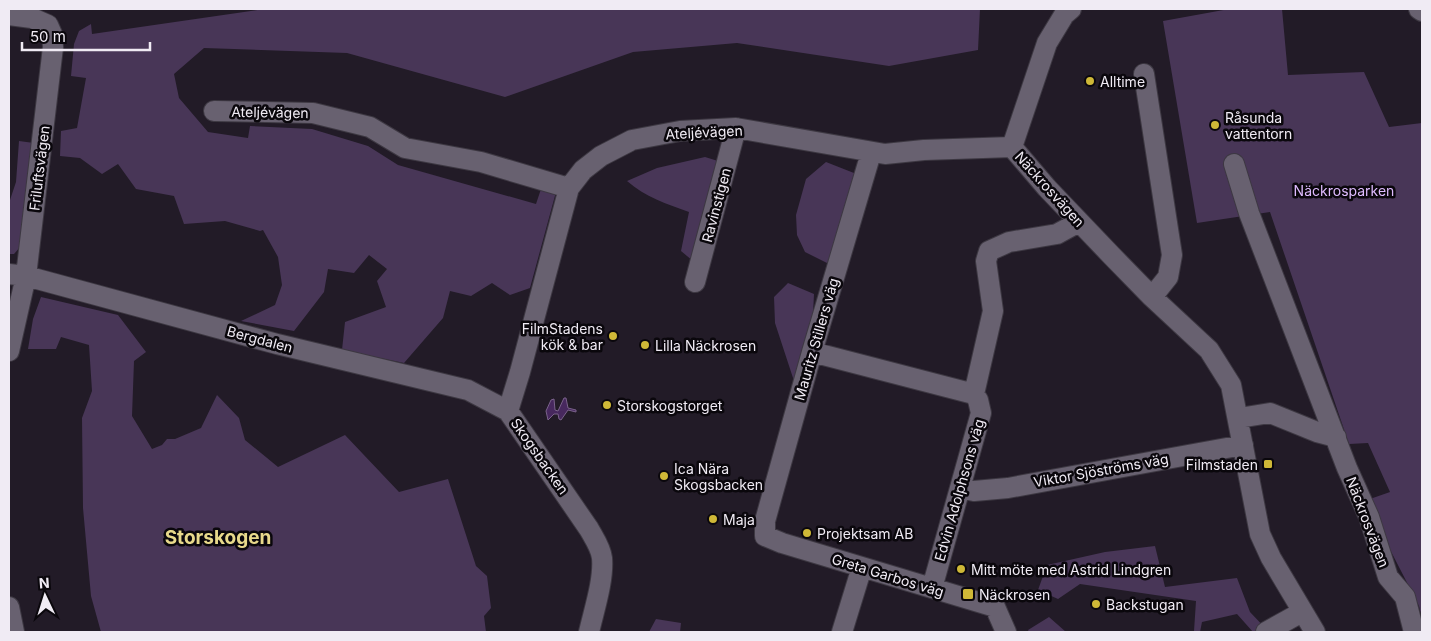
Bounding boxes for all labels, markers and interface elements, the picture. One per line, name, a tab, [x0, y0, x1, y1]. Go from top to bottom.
scale bar	[22, 20, 150, 52]
text: 50 m	[30, 27, 66, 46]
place label: Alltime	[1100, 73, 1145, 90]
marker: Alltime	[1084, 75, 1096, 87]
street label: Ateljévägen	[231, 103, 309, 121]
place label: Råsunda vattentorn	[1225, 109, 1292, 142]
marker: Råsunda vattentorn	[1209, 119, 1221, 131]
street label: Ateljévägen	[665, 121, 743, 143]
street label: Friluftsvägen	[25, 124, 53, 212]
street label: Näckrosvägen	[1012, 148, 1088, 230]
street label: Ravinstigen	[698, 166, 734, 244]
park label: Näckrosparken	[1294, 182, 1394, 199]
street label: Mauritz Stillers väg	[790, 276, 842, 402]
place label: FilmStadens kök & bar	[522, 320, 603, 353]
street label: Bergdalen	[225, 322, 295, 356]
marker: FilmStadens kök & bar	[607, 330, 619, 342]
place label: Lilla Näckrosen	[655, 337, 756, 354]
marker: Lilla Näckrosen	[639, 339, 651, 351]
place label: Storskogstorget	[617, 397, 723, 414]
marker: Storskogstorget	[601, 399, 613, 411]
street label: Skogsbacken	[507, 415, 573, 497]
street label: Edvin Adolphsons väg	[931, 417, 987, 563]
street label: Viktor Sjöströms väg	[1032, 450, 1170, 490]
place label: Filmstaden	[1186, 456, 1258, 473]
marker: Filmstaden	[1262, 458, 1274, 470]
place label: Ica Nära Skogsbacken	[674, 460, 763, 493]
marker: Ica Nära Skogsbacken	[658, 470, 670, 482]
street label: Näckrosvägen	[1343, 474, 1393, 570]
place label: Maja	[723, 511, 755, 528]
marker: Maja	[707, 513, 719, 525]
place label: Projektsam AB	[817, 525, 913, 542]
district label: Storskogen	[165, 526, 271, 549]
marker: Projektsam AB	[801, 527, 813, 539]
street label: Greta Garbos väg	[830, 550, 946, 600]
place label: Mitt möte med Astrid Lindgren	[971, 561, 1171, 578]
marker: Mitt möte med Astrid Lindgren	[955, 563, 967, 575]
north arrow	[20, 571, 70, 621]
text: N	[38, 574, 50, 591]
place label: Näckrosen	[979, 586, 1050, 603]
marker: Näckrosen	[961, 587, 975, 601]
place label: Backstugan	[1106, 596, 1184, 613]
marker: Backstugan	[1090, 598, 1102, 610]

